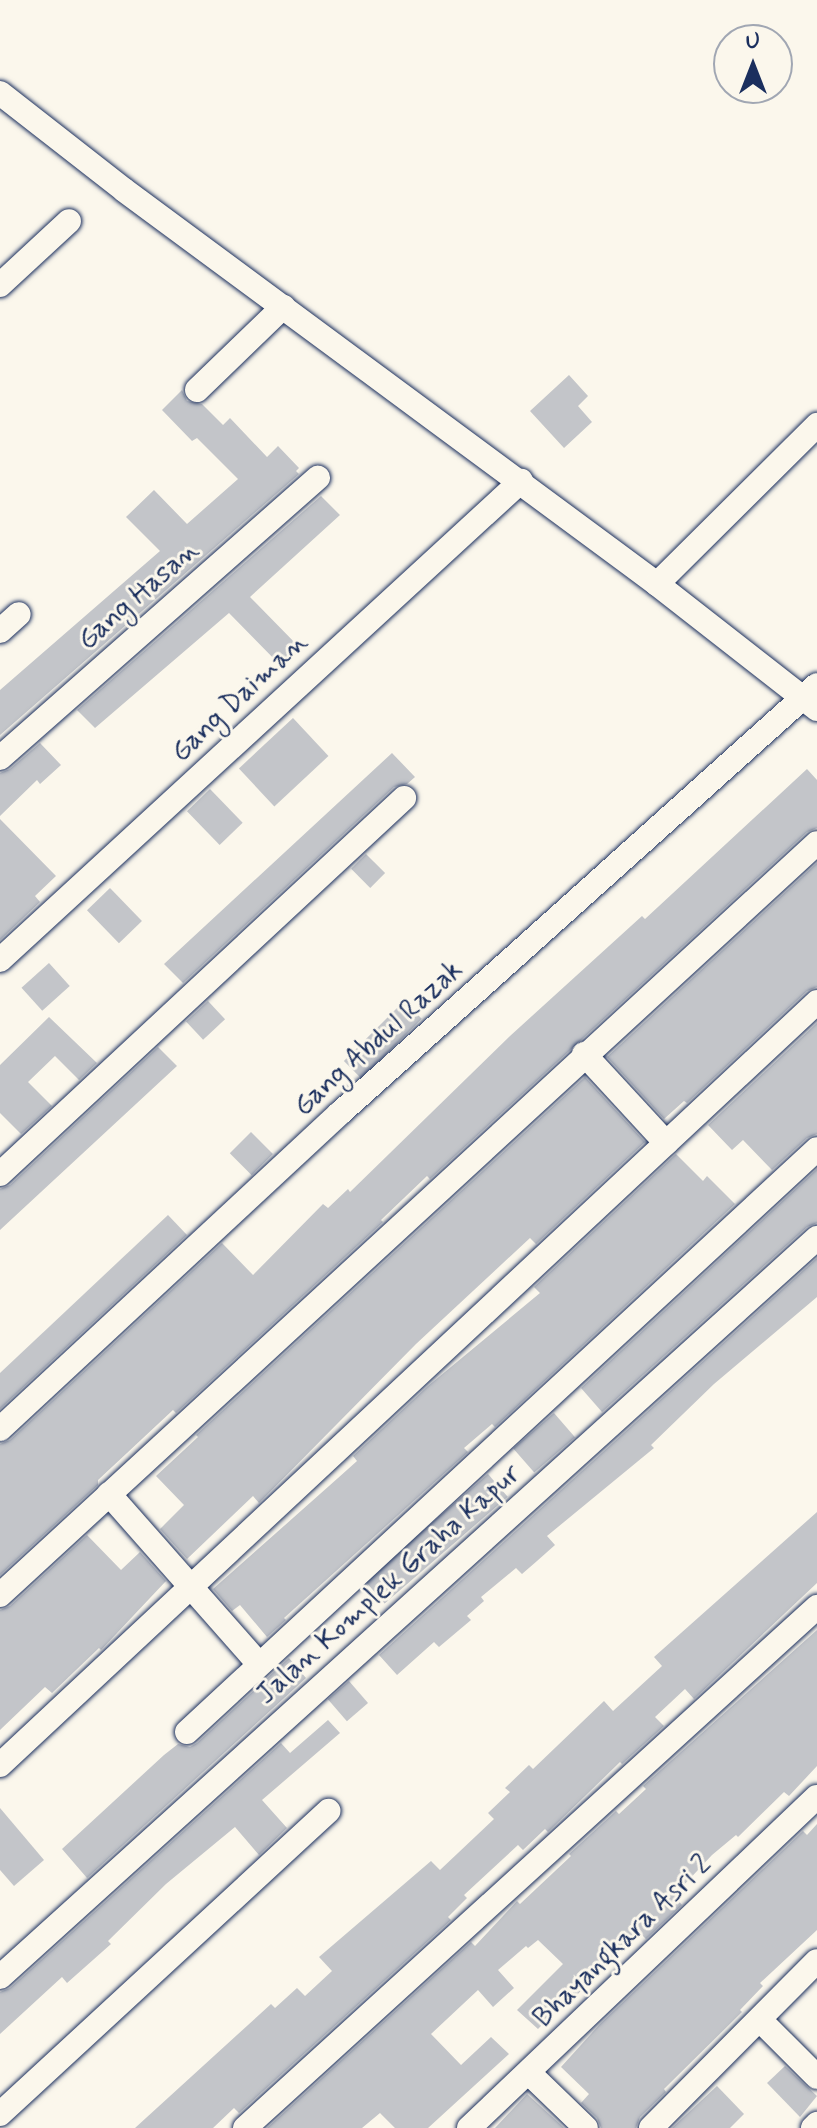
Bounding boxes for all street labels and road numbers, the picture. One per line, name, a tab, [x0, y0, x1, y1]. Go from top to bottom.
street label: Gang Hasan	[72, 534, 206, 658]
street label: Gang Daiman	[165, 626, 315, 770]
street label: Gang Abdul Razak	[289, 956, 469, 1122]
street label: Jalan Komplek Graha Kapur	[251, 1458, 527, 1712]
street label: Bhayangkara Asri 2	[527, 1848, 719, 2036]

